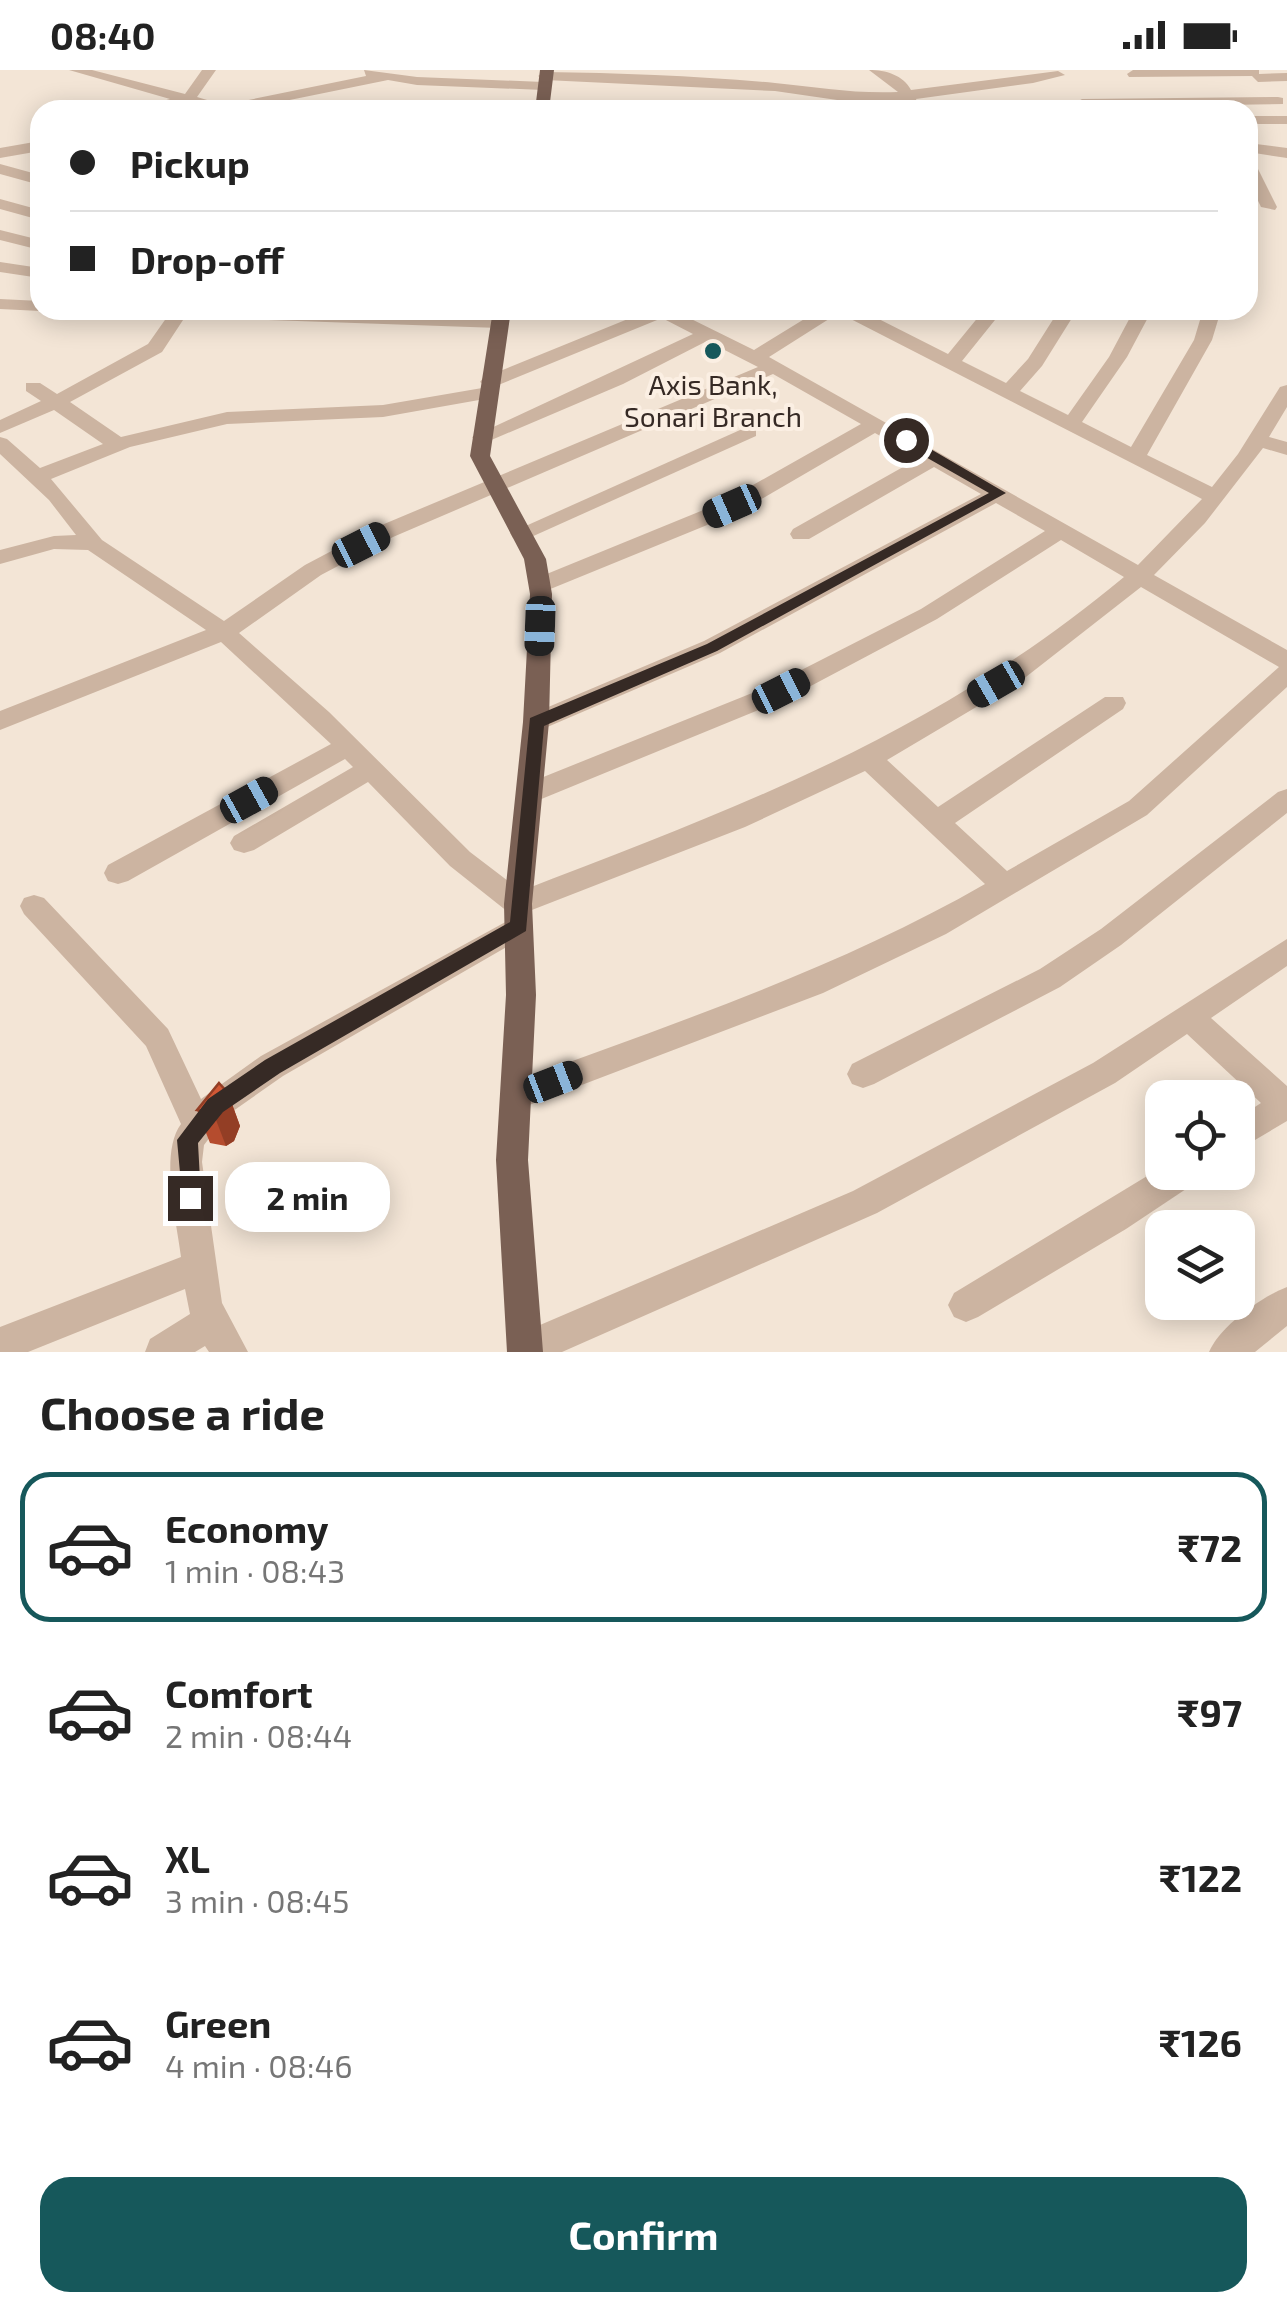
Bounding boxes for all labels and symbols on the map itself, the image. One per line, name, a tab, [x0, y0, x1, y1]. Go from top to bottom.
marker: Axis Bank, Sonari Branch	[702, 340, 724, 362]
place label: Axis Bank, Sonari Branch	[624, 367, 802, 433]
route start	[884, 418, 929, 463]
car	[698, 480, 766, 532]
car	[327, 518, 395, 572]
car	[524, 595, 556, 657]
car	[963, 656, 1029, 712]
car	[747, 664, 815, 718]
car	[215, 772, 283, 828]
car	[520, 1057, 586, 1107]
callout: 2 min	[225, 1163, 390, 1233]
route end	[168, 1176, 213, 1221]

